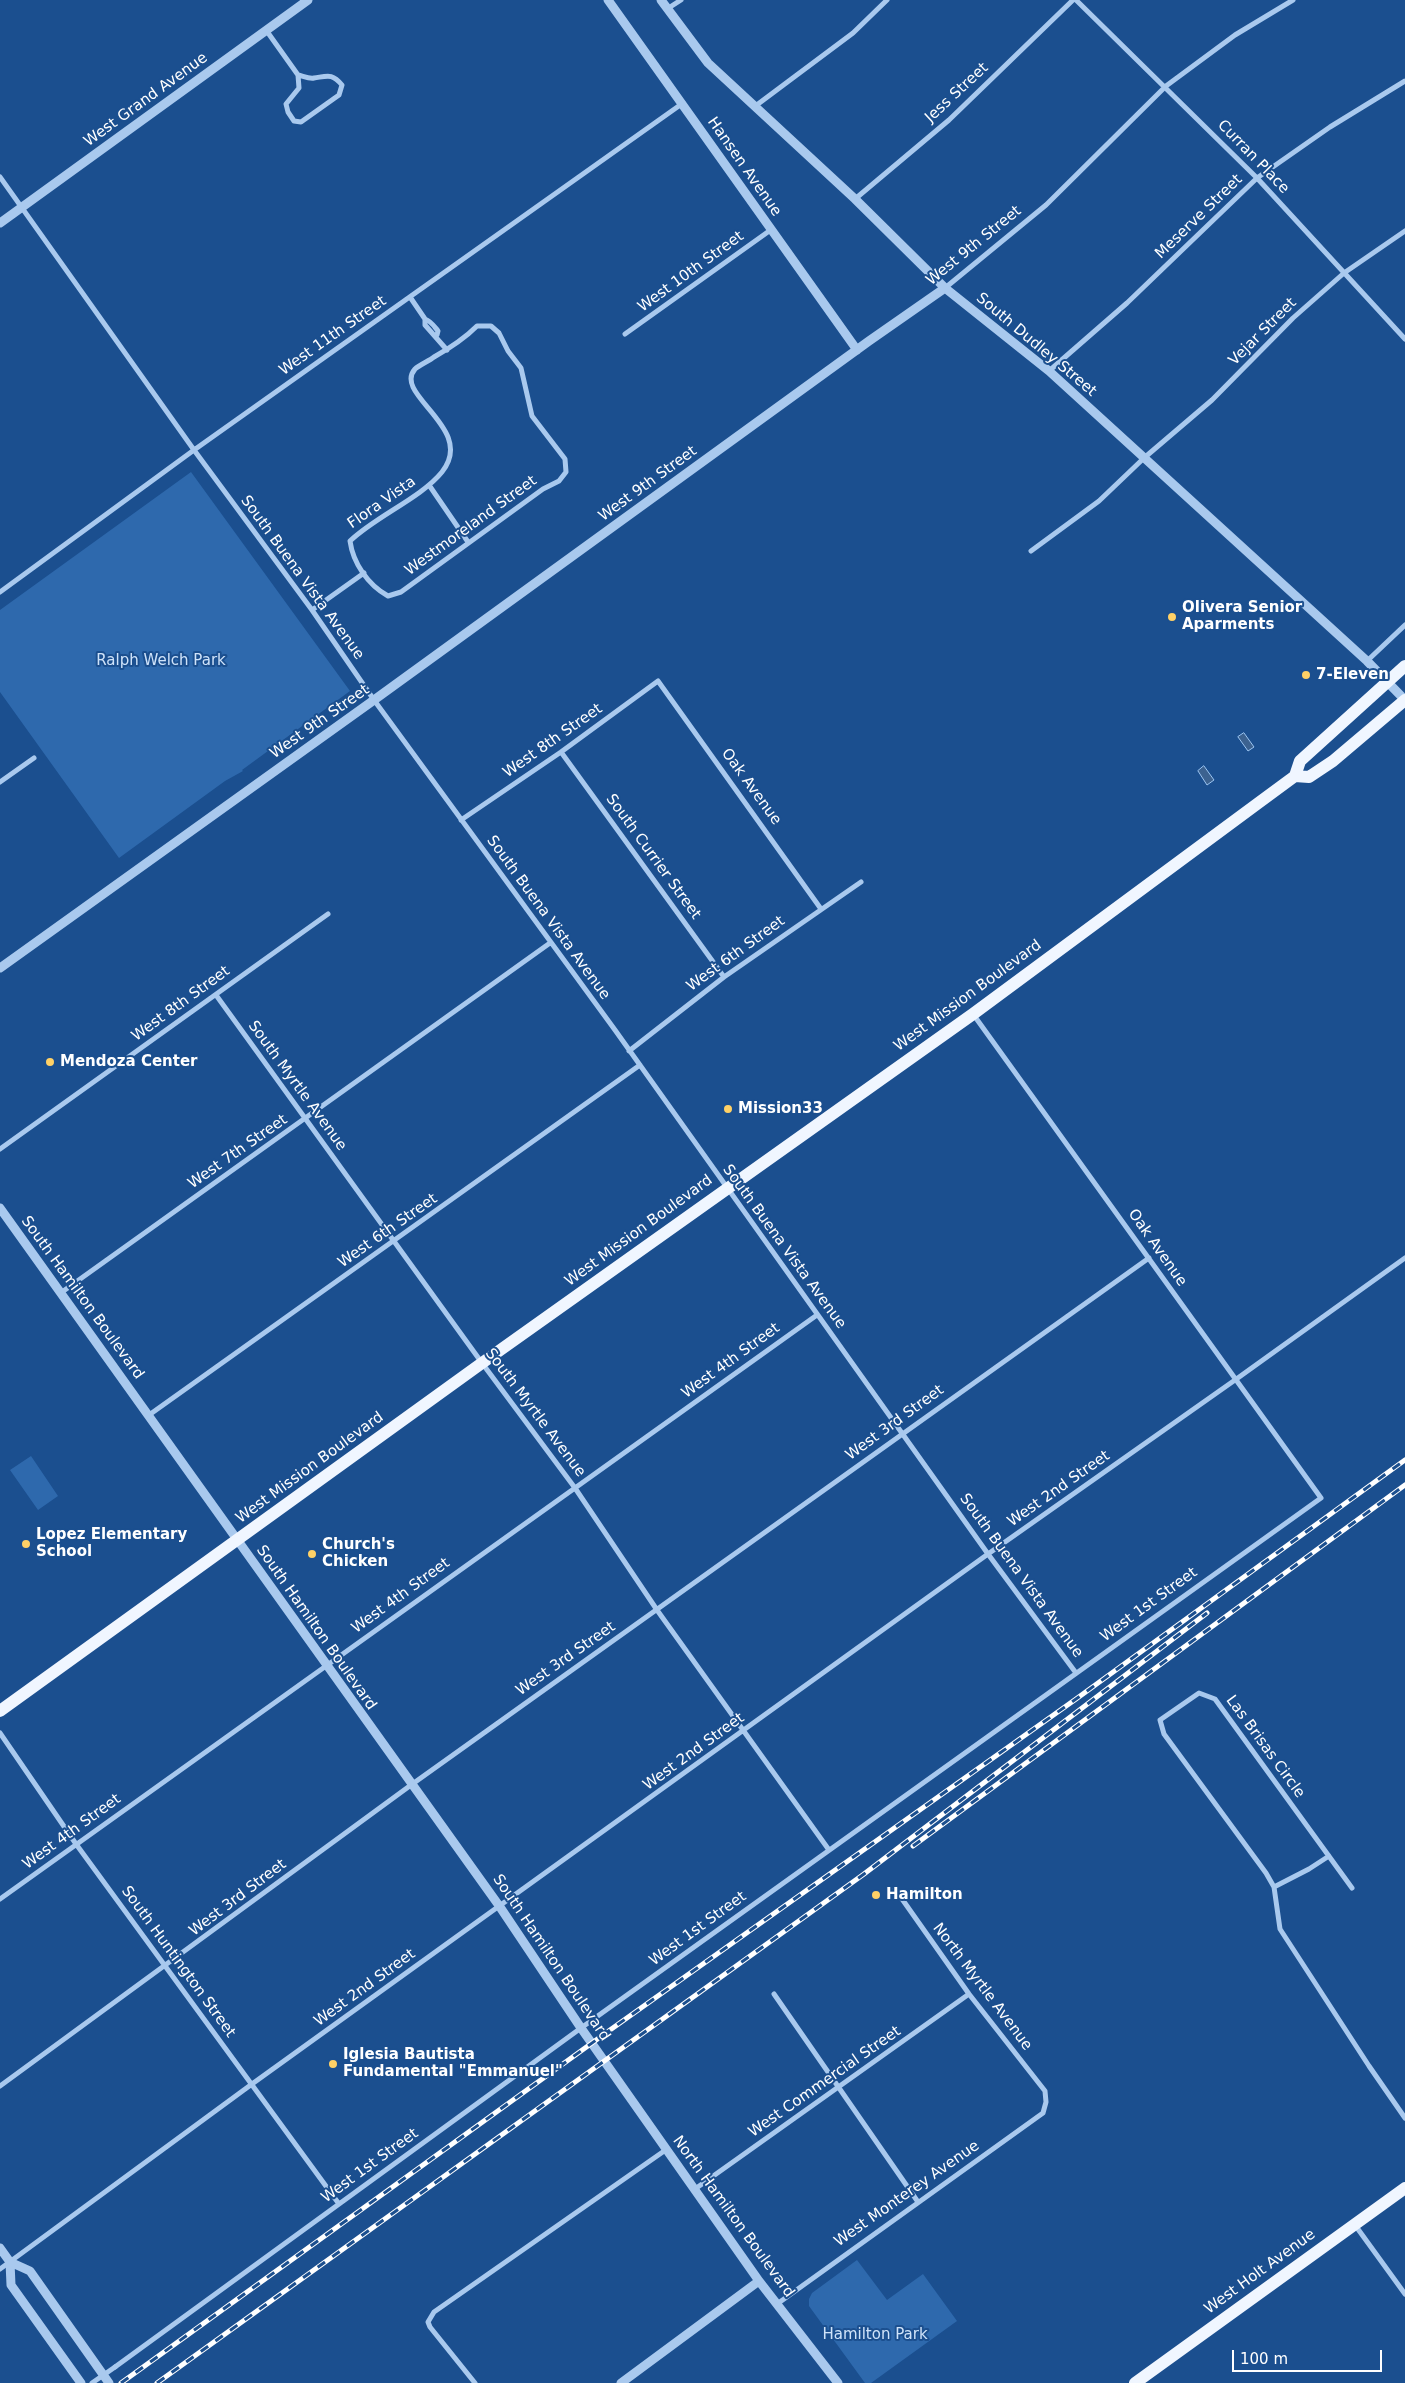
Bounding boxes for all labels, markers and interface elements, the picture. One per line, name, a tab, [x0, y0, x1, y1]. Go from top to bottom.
street label: West Grand Avenue	[81, 49, 211, 151]
street label: Jess Street	[922, 59, 992, 127]
street label: Hansen Avenue	[703, 114, 785, 220]
street label: Curran Place	[1213, 116, 1293, 198]
street label: Meserve Street	[1152, 171, 1246, 263]
street label: West 9th Street	[923, 202, 1025, 290]
street label: West 10th Street	[635, 228, 747, 316]
street label: South Dudley Street	[972, 289, 1100, 401]
street label: West 11th Street	[276, 292, 390, 380]
street label: Vejar Street	[1225, 294, 1301, 370]
street label: West 9th Street	[595, 442, 701, 526]
street label: Westmoreland Street	[402, 472, 540, 580]
street label: Flora Vista	[344, 473, 420, 533]
street label: South Buena Vista Avenue	[236, 492, 368, 664]
place label: Olivera Senior Aparments	[1182, 599, 1302, 634]
marker: Olivera Senior Aparments	[1166, 611, 1178, 623]
park label: Ralph Welch Park	[96, 652, 226, 670]
place label: 7-Eleven	[1316, 666, 1389, 684]
marker: 7-Eleven	[1300, 669, 1312, 681]
street label: West 9th Street	[267, 681, 373, 763]
street label: West 8th Street	[500, 700, 606, 782]
street label: Oak Avenue	[717, 745, 785, 829]
street label: South Currier Street	[602, 791, 704, 923]
street label: South Buena Vista Avenue	[482, 832, 614, 1004]
street label: West 6th Street	[683, 912, 789, 996]
street label: West Mission Boulevard	[891, 936, 1045, 1056]
street label: West 8th Street	[128, 962, 234, 1046]
street label: South Myrtle Avenue	[244, 1018, 350, 1154]
place label: Mendoza Center	[60, 1053, 197, 1071]
marker: Mendoza Center	[44, 1056, 56, 1068]
place label: Mission33	[738, 1100, 823, 1118]
marker: Mission33	[722, 1103, 734, 1115]
street label: West 7th Street	[185, 1111, 291, 1193]
street label: South Buena Vista Avenue	[718, 1161, 850, 1333]
street label: West Mission Boulevard	[562, 1171, 716, 1291]
street label: West 6th Street	[335, 1190, 441, 1272]
street label: Oak Avenue	[1124, 1206, 1190, 1290]
street label: South Hamilton Boulevard	[17, 1213, 147, 1383]
street label: West 4th Street	[678, 1319, 784, 1403]
street label: South Myrtle Avenue	[481, 1345, 589, 1481]
street label: West 3rd Street	[842, 1381, 948, 1465]
street label: West Mission Boulevard	[233, 1408, 387, 1528]
street label: West 2nd Street	[1004, 1447, 1114, 1531]
street label: South Buena Vista Avenue	[955, 1490, 1087, 1662]
place label: Lopez Elementary School	[36, 1526, 187, 1561]
place label: Church's Chicken	[322, 1536, 395, 1571]
marker: Lopez Elementary School	[20, 1538, 32, 1550]
street label: South Hamilton Boulevard	[252, 1542, 380, 1714]
marker: Church's Chicken	[306, 1548, 318, 1560]
street label: West 4th Street	[348, 1554, 454, 1638]
street label: West 1st Street	[1097, 1564, 1201, 1646]
street label: West 3rd Street	[513, 1618, 619, 1700]
street label: Las Brisas Circle	[1222, 1692, 1308, 1802]
street label: West 2nd Street	[640, 1709, 748, 1795]
street label: West 4th Street	[19, 1790, 125, 1874]
street label: West 3rd Street	[186, 1856, 290, 1940]
street label: South Hamilton Boulevard	[488, 1871, 614, 2045]
street label: South Huntington Street	[117, 1883, 239, 2041]
place label: Hamilton	[886, 1886, 963, 1904]
street label: West 1st Street	[646, 1888, 750, 1970]
marker: Hamilton	[870, 1889, 882, 1901]
street label: North Myrtle Avenue	[928, 1920, 1036, 2054]
street label: West 2nd Street	[311, 1945, 419, 2031]
street label: West Commercial Street	[745, 2023, 905, 2141]
place label: Iglesia Bautista Fundamental "Emmanuel"	[343, 2046, 563, 2081]
marker: Iglesia Bautista Fundamental "Emmanuel"	[327, 2058, 339, 2070]
street label: West 1st Street	[318, 2125, 422, 2207]
street label: North Hamilton Boulevard	[668, 2133, 798, 2301]
street label: West Monterey Avenue	[831, 2137, 983, 2251]
street label: West Holt Avenue	[1201, 2226, 1319, 2318]
park label: Hamilton Park	[822, 2326, 928, 2344]
scale bar	[1235, 2340, 1385, 2372]
text: 100 m	[1240, 2350, 1288, 2368]

